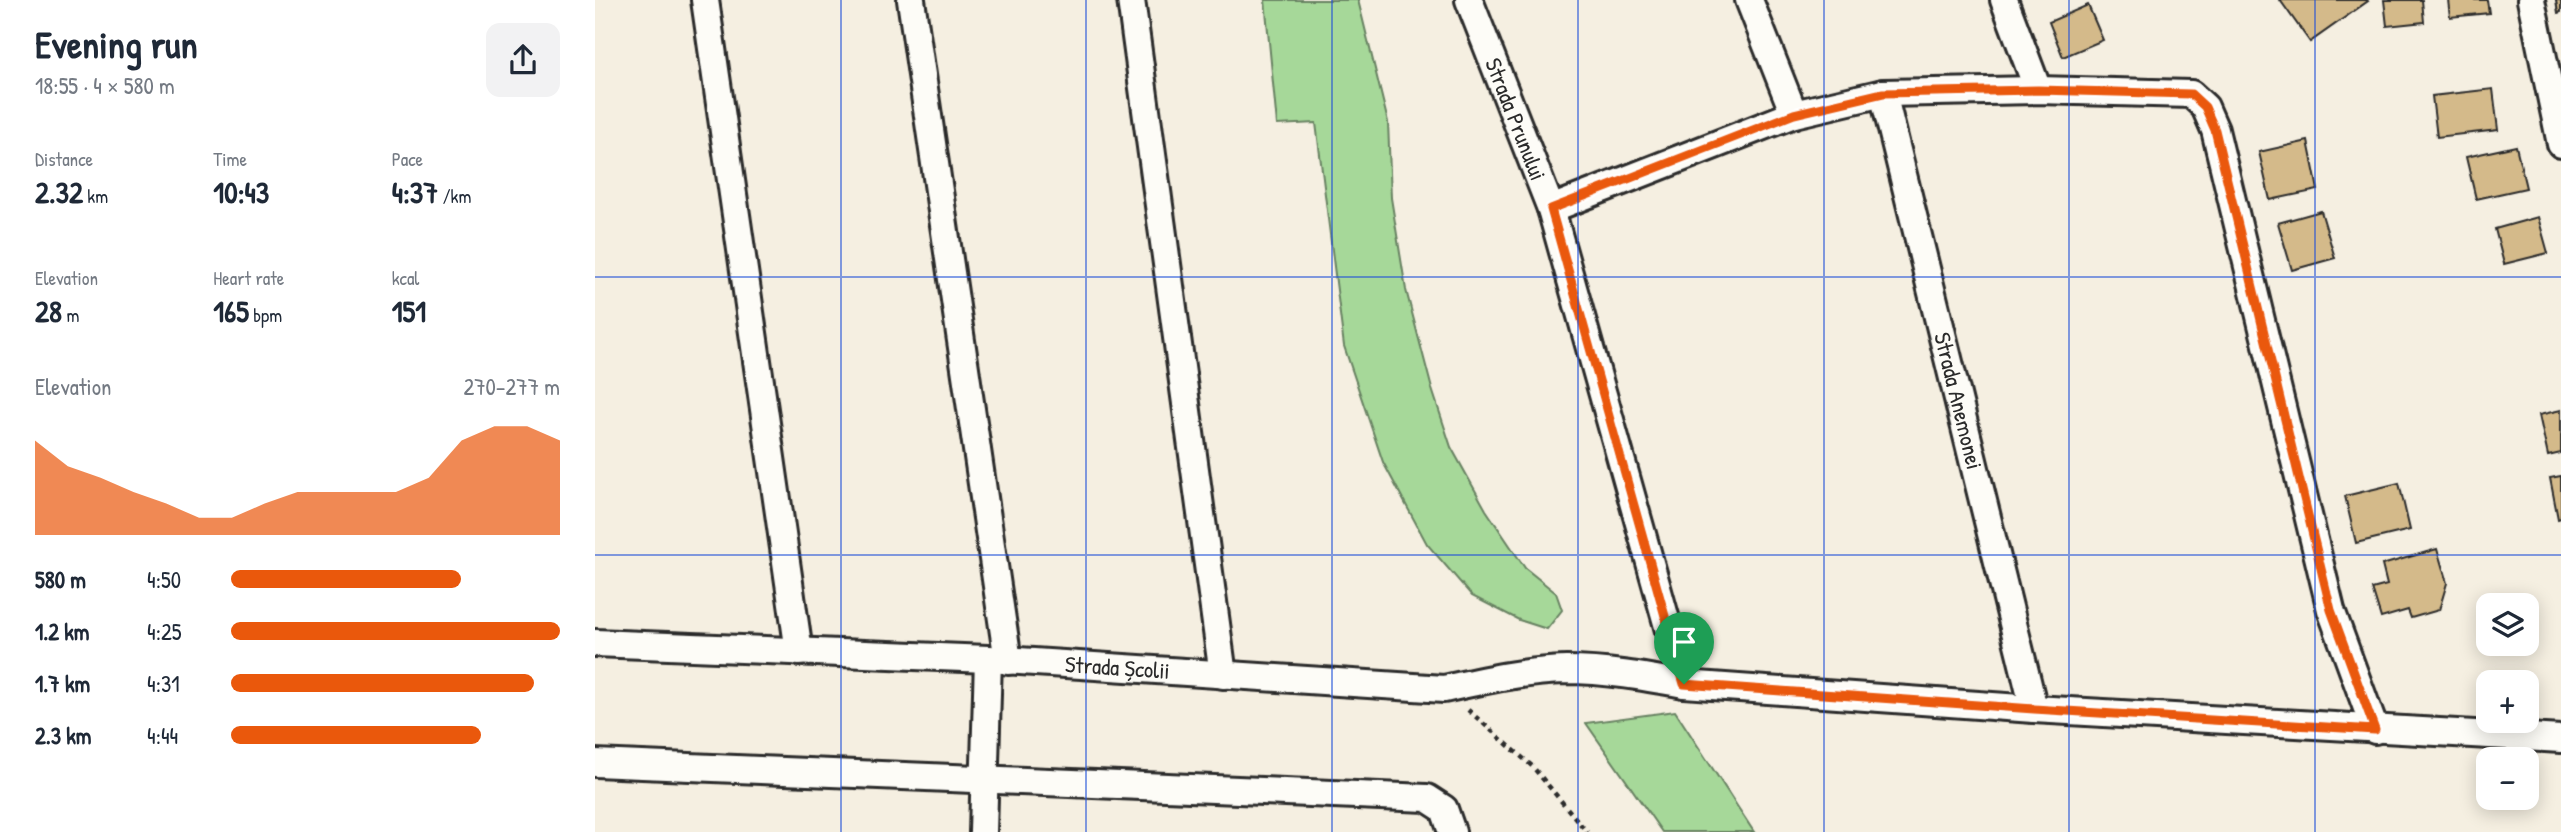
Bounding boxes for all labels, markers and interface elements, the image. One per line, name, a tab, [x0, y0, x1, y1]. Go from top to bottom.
text: Evening run	[35, 18, 198, 70]
button: share	[486, 23, 560, 97]
street label: Strada Prunului	[1478, 53, 1554, 185]
text: 18:55 · 4 × 580 m	[35, 70, 175, 101]
text: Distance	[35, 146, 93, 172]
text: Time	[213, 146, 247, 172]
text: Pace	[392, 146, 423, 172]
text: 2.32	[35, 172, 83, 212]
text: 10:43	[213, 172, 269, 212]
text: 4:37	[392, 172, 438, 212]
text: km	[83, 183, 108, 209]
text: /km	[438, 183, 471, 209]
text: Elevation	[35, 265, 98, 291]
text: Heart rate	[213, 265, 284, 291]
text: kcal	[392, 265, 419, 291]
text: 28	[35, 291, 62, 331]
text: 165	[213, 291, 249, 331]
text: 151	[392, 291, 426, 331]
text: m	[62, 302, 79, 328]
text: bpm	[249, 302, 282, 328]
street label: Strada Anemonei	[1927, 329, 1991, 473]
text: Elevation	[35, 371, 111, 402]
text: 270–277 m	[463, 371, 560, 402]
text: 580 m	[35, 564, 86, 595]
text: 4:50	[147, 564, 181, 595]
map controls	[2476, 593, 2539, 810]
button: layers	[2476, 593, 2539, 656]
pin	[1654, 612, 1714, 684]
text: 1.2 km	[35, 616, 90, 647]
text: 4:25	[147, 616, 181, 647]
icon: arrive	[1665, 623, 1703, 661]
street label: Strada Școlii	[1064, 648, 1171, 686]
text: 1.7 km	[35, 668, 90, 699]
text: 4:31	[147, 668, 180, 699]
button: +	[2476, 670, 2539, 733]
text: 2.3 km	[35, 720, 91, 751]
text: 4:44	[147, 720, 178, 751]
button: −	[2476, 747, 2539, 810]

